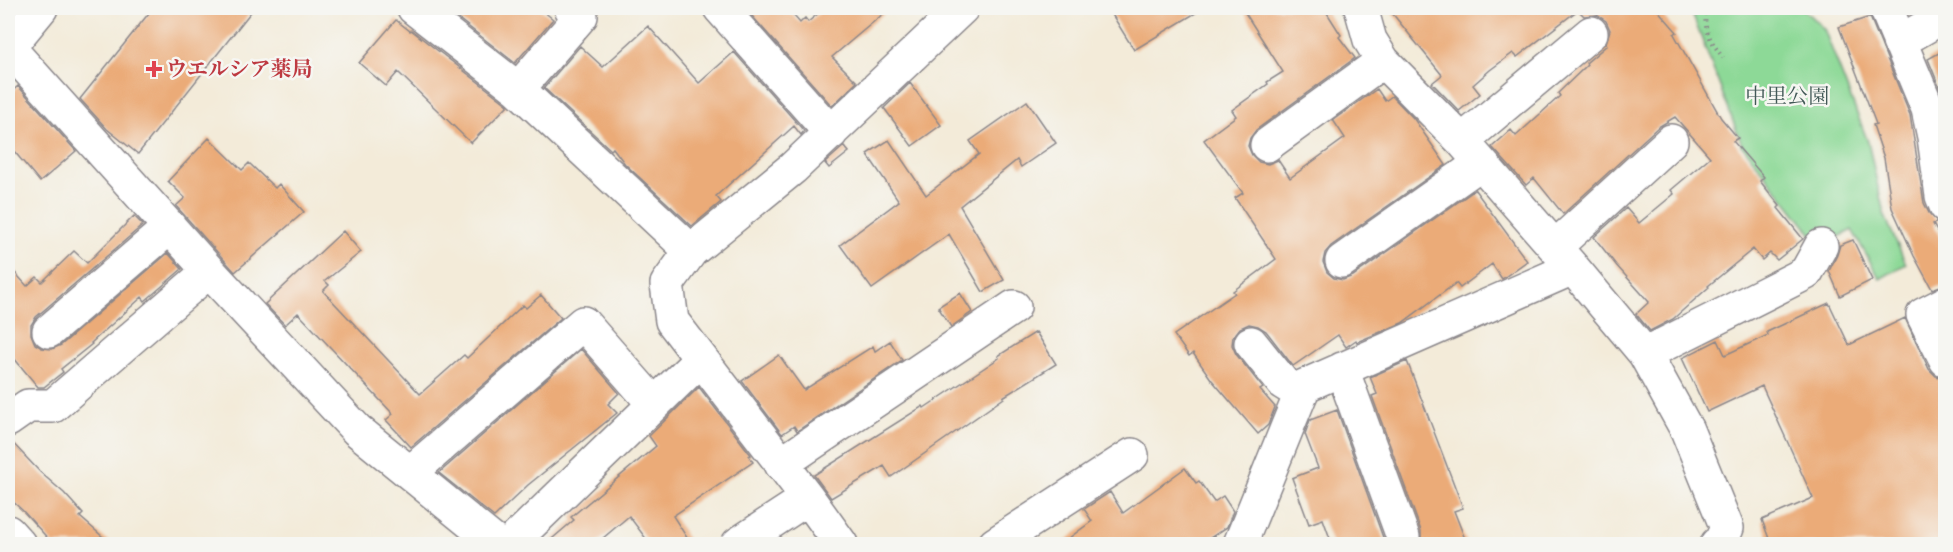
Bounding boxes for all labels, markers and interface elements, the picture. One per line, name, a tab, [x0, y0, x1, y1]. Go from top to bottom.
place label: ウエルシア薬局	[166, 56, 312, 81]
marker: ウエルシア薬局	[147, 62, 161, 76]
park label: 中里公園	[1745, 83, 1829, 108]

